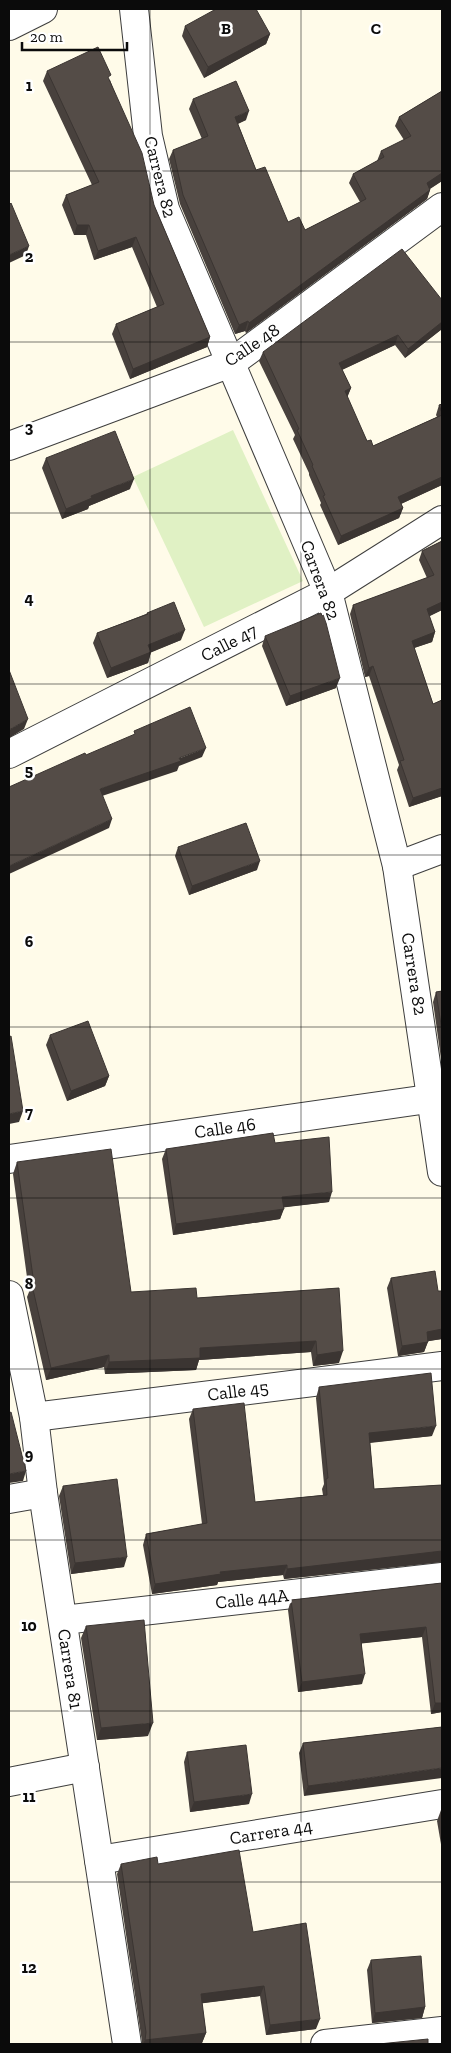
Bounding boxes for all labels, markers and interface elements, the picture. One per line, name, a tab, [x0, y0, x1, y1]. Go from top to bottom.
text: B	[221, 19, 231, 38]
text: C	[371, 19, 381, 38]
scale bar	[22, 20, 128, 52]
text: 20 m	[30, 28, 63, 46]
text: 1	[26, 76, 33, 95]
street label: Carrera 82	[139, 134, 181, 220]
text: 2	[25, 247, 34, 266]
street label: Calle 48	[220, 319, 284, 371]
text: 3	[25, 418, 34, 437]
street label: Carrera 82	[295, 537, 345, 623]
text: 4	[24, 589, 34, 608]
street label: Calle 47	[197, 619, 261, 666]
text: 5	[25, 761, 33, 780]
street label: Carrera 82	[397, 931, 431, 1017]
text: 6	[25, 932, 34, 951]
text: 7	[25, 1103, 33, 1122]
street label: Calle 46	[193, 1113, 257, 1143]
text: 8	[25, 1274, 34, 1293]
street label: Calle 45	[206, 1376, 270, 1406]
text: 9	[25, 1445, 34, 1464]
street label: Calle 44A	[214, 1584, 290, 1614]
text: 10	[21, 1616, 37, 1635]
street label: Carrera 81	[53, 1627, 87, 1711]
text: 11	[23, 1787, 36, 1806]
street label: Carrera 44	[228, 1815, 314, 1849]
text: 12	[21, 1958, 37, 1977]

